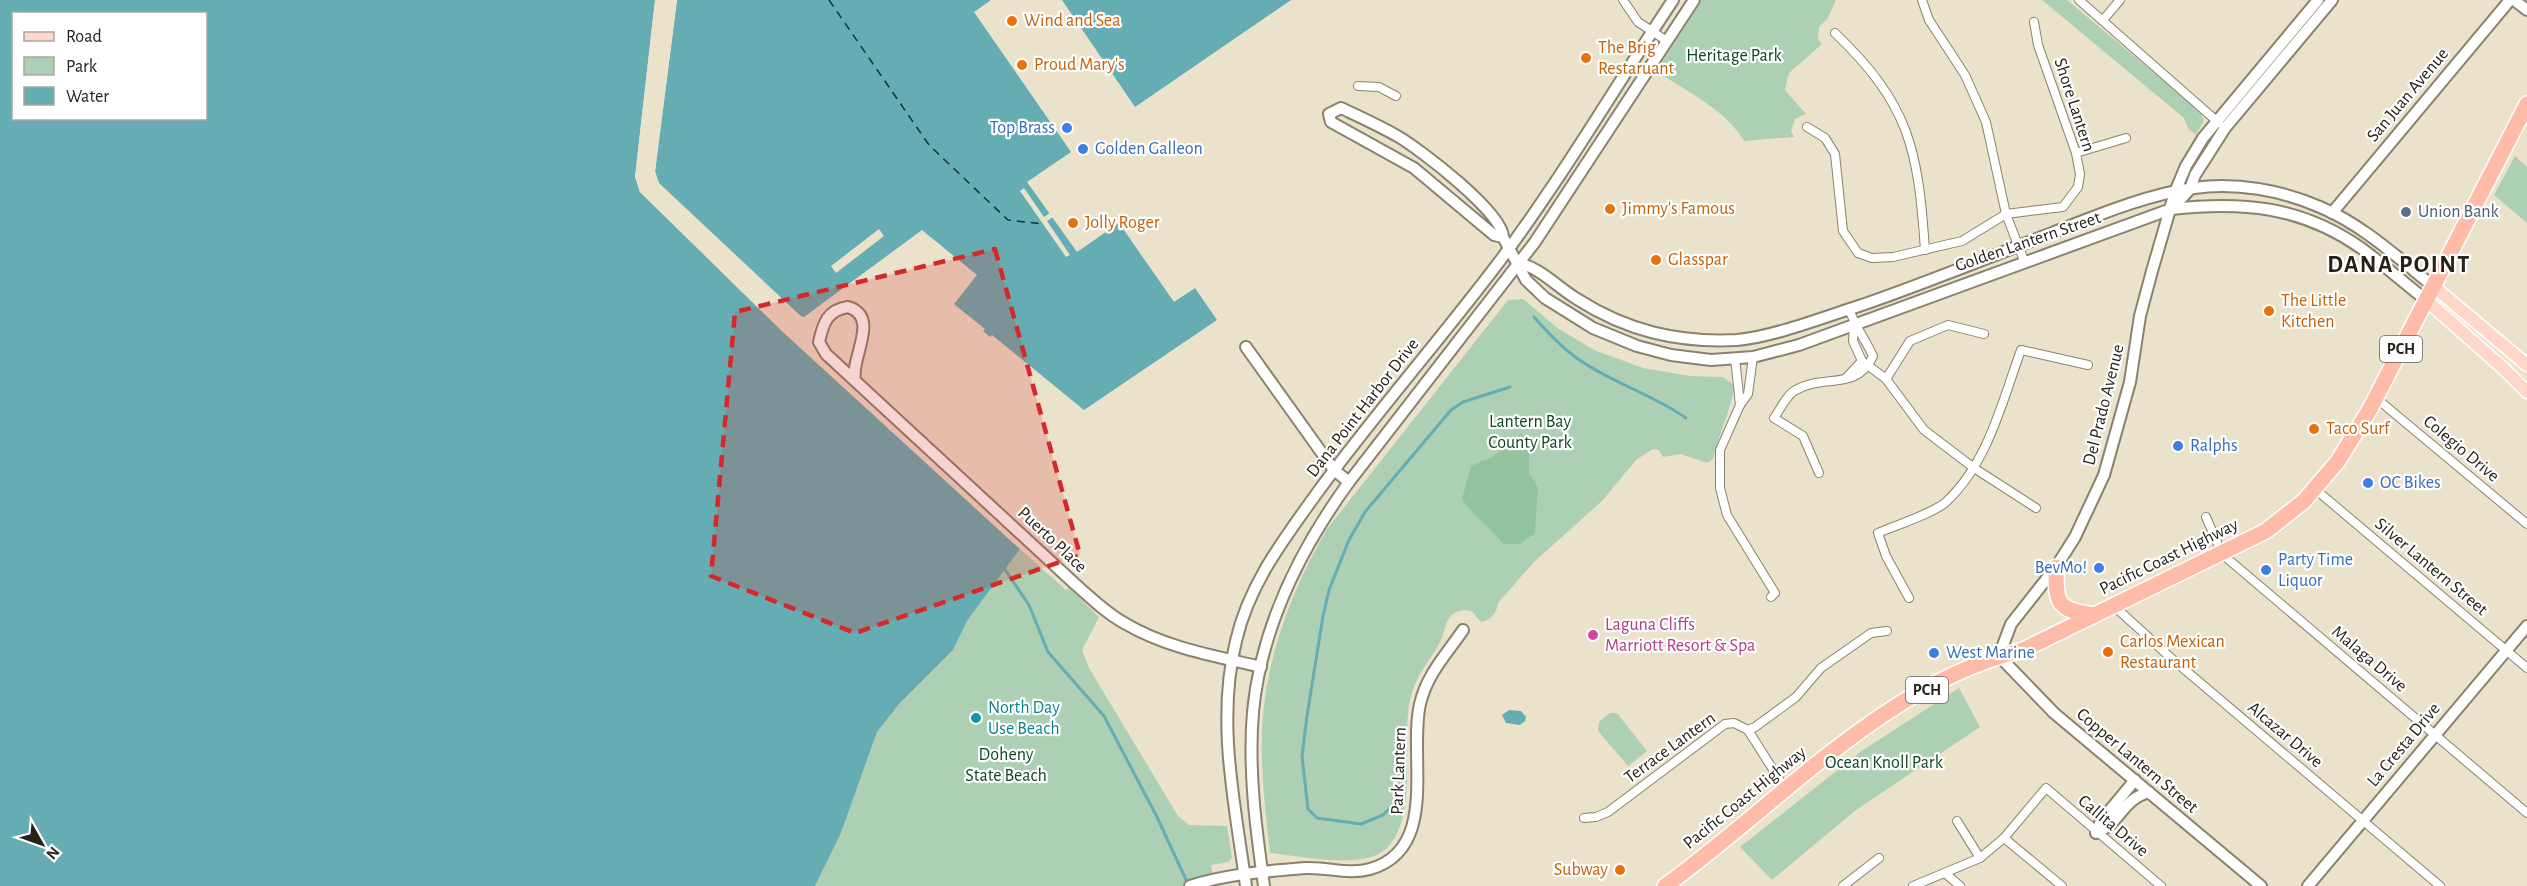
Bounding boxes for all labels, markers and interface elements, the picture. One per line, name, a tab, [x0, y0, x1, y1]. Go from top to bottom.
legend	[12, 12, 207, 120]
place label: Wind and Sea	[1024, 12, 1120, 30]
marker: Wind and Sea	[1005, 14, 1019, 28]
text: Road	[66, 28, 102, 46]
place label: The Brig Restaruant	[1598, 39, 1675, 78]
street label: San Juan Avenue	[2364, 45, 2452, 145]
park label: Heritage Park	[1686, 47, 1783, 65]
marker: The Brig Restaruant	[1579, 51, 1593, 65]
place label: Proud Mary's	[1034, 56, 1125, 74]
street label: Shore Lantern	[2050, 56, 2098, 154]
text: Park	[66, 58, 98, 76]
marker: Proud Mary's	[1015, 58, 1029, 72]
text: Water	[66, 88, 109, 106]
place label: Top Brass	[990, 119, 1055, 137]
marker: Top Brass	[1060, 121, 1074, 135]
place label: Golden Galleon	[1095, 140, 1203, 158]
marker: Golden Galleon	[1076, 142, 1090, 156]
place label: Jimmy's Famous	[1622, 200, 1735, 218]
marker: Jimmy's Famous	[1603, 202, 1617, 216]
place label: Union Bank	[2418, 203, 2500, 221]
marker: Union Bank	[2399, 205, 2413, 219]
street label: Golden Lantern Street	[1953, 209, 2103, 275]
place label: Jolly Roger	[1085, 214, 1160, 232]
marker: Jolly Roger	[1066, 216, 1080, 230]
place label: Glasspar	[1668, 251, 1728, 269]
marker: Glasspar	[1649, 253, 1663, 267]
district label: DANA POINT	[2327, 253, 2471, 277]
place label: The Little Kitchen	[2281, 292, 2346, 331]
marker: The Little Kitchen	[2262, 304, 2276, 318]
street label: Dana Point Harbor Drive	[1304, 335, 1422, 481]
road number: PCH	[2380, 336, 2422, 362]
street label: Del Prado Avenue	[2080, 343, 2128, 467]
street label: Colegio Drive	[2420, 412, 2502, 486]
park label: Lantern Bay County Park	[1488, 413, 1573, 452]
place label: Taco Surf	[2326, 420, 2391, 438]
marker: Taco Surf	[2307, 422, 2321, 436]
place label: Ralphs	[2190, 437, 2238, 455]
marker: Ralphs	[2171, 439, 2185, 453]
place label: OC Bikes	[2380, 474, 2441, 492]
marker: OC Bikes	[2361, 476, 2375, 490]
street label: Puerto Place	[1014, 504, 1090, 576]
street label: Pacific Coast Highway	[2097, 515, 2242, 598]
street label: Silver Lantern Street	[2371, 515, 2491, 619]
place label: Party Time Liquor	[2278, 551, 2353, 590]
place label: BevMo!	[2035, 559, 2087, 577]
marker: BevMo!	[2092, 561, 2106, 575]
marker: Party Time Liquor	[2259, 563, 2273, 577]
place label: Laguna Cliffs Marriott Resort & Spa	[1605, 616, 1755, 655]
street label: Malaga Drive	[2328, 622, 2410, 696]
marker: Laguna Cliffs Marriott Resort & Spa	[1586, 628, 1600, 642]
place label: Carlos Mexican Restaurant	[2120, 633, 2225, 672]
place label: West Marine	[1946, 644, 2035, 662]
marker: Carlos Mexican Restaurant	[2101, 645, 2115, 659]
marker: West Marine	[1927, 646, 1941, 660]
road number: PCH	[1906, 677, 1948, 703]
place label: North Day Use Beach	[988, 699, 1060, 738]
street label: Alcazar Drive	[2244, 699, 2326, 771]
street label: La Cresta Drive	[2364, 700, 2444, 790]
street label: Copper Lantern Street	[2073, 705, 2201, 817]
street label: Terrace Lantern	[1621, 709, 1719, 787]
marker: North Day Use Beach	[969, 711, 983, 725]
street label: Park Lantern	[1388, 727, 1410, 815]
street label: Pacific Coast Highway	[1680, 743, 1810, 853]
park label: Doheny State Beach	[965, 746, 1047, 785]
park label: Ocean Knoll Park	[1825, 754, 1944, 772]
street label: Callita Drive	[2075, 792, 2151, 860]
north arrow	[12, 814, 72, 874]
text: N	[43, 844, 62, 862]
place label: Subway	[1554, 861, 1608, 879]
marker: Subway	[1613, 863, 1627, 877]

